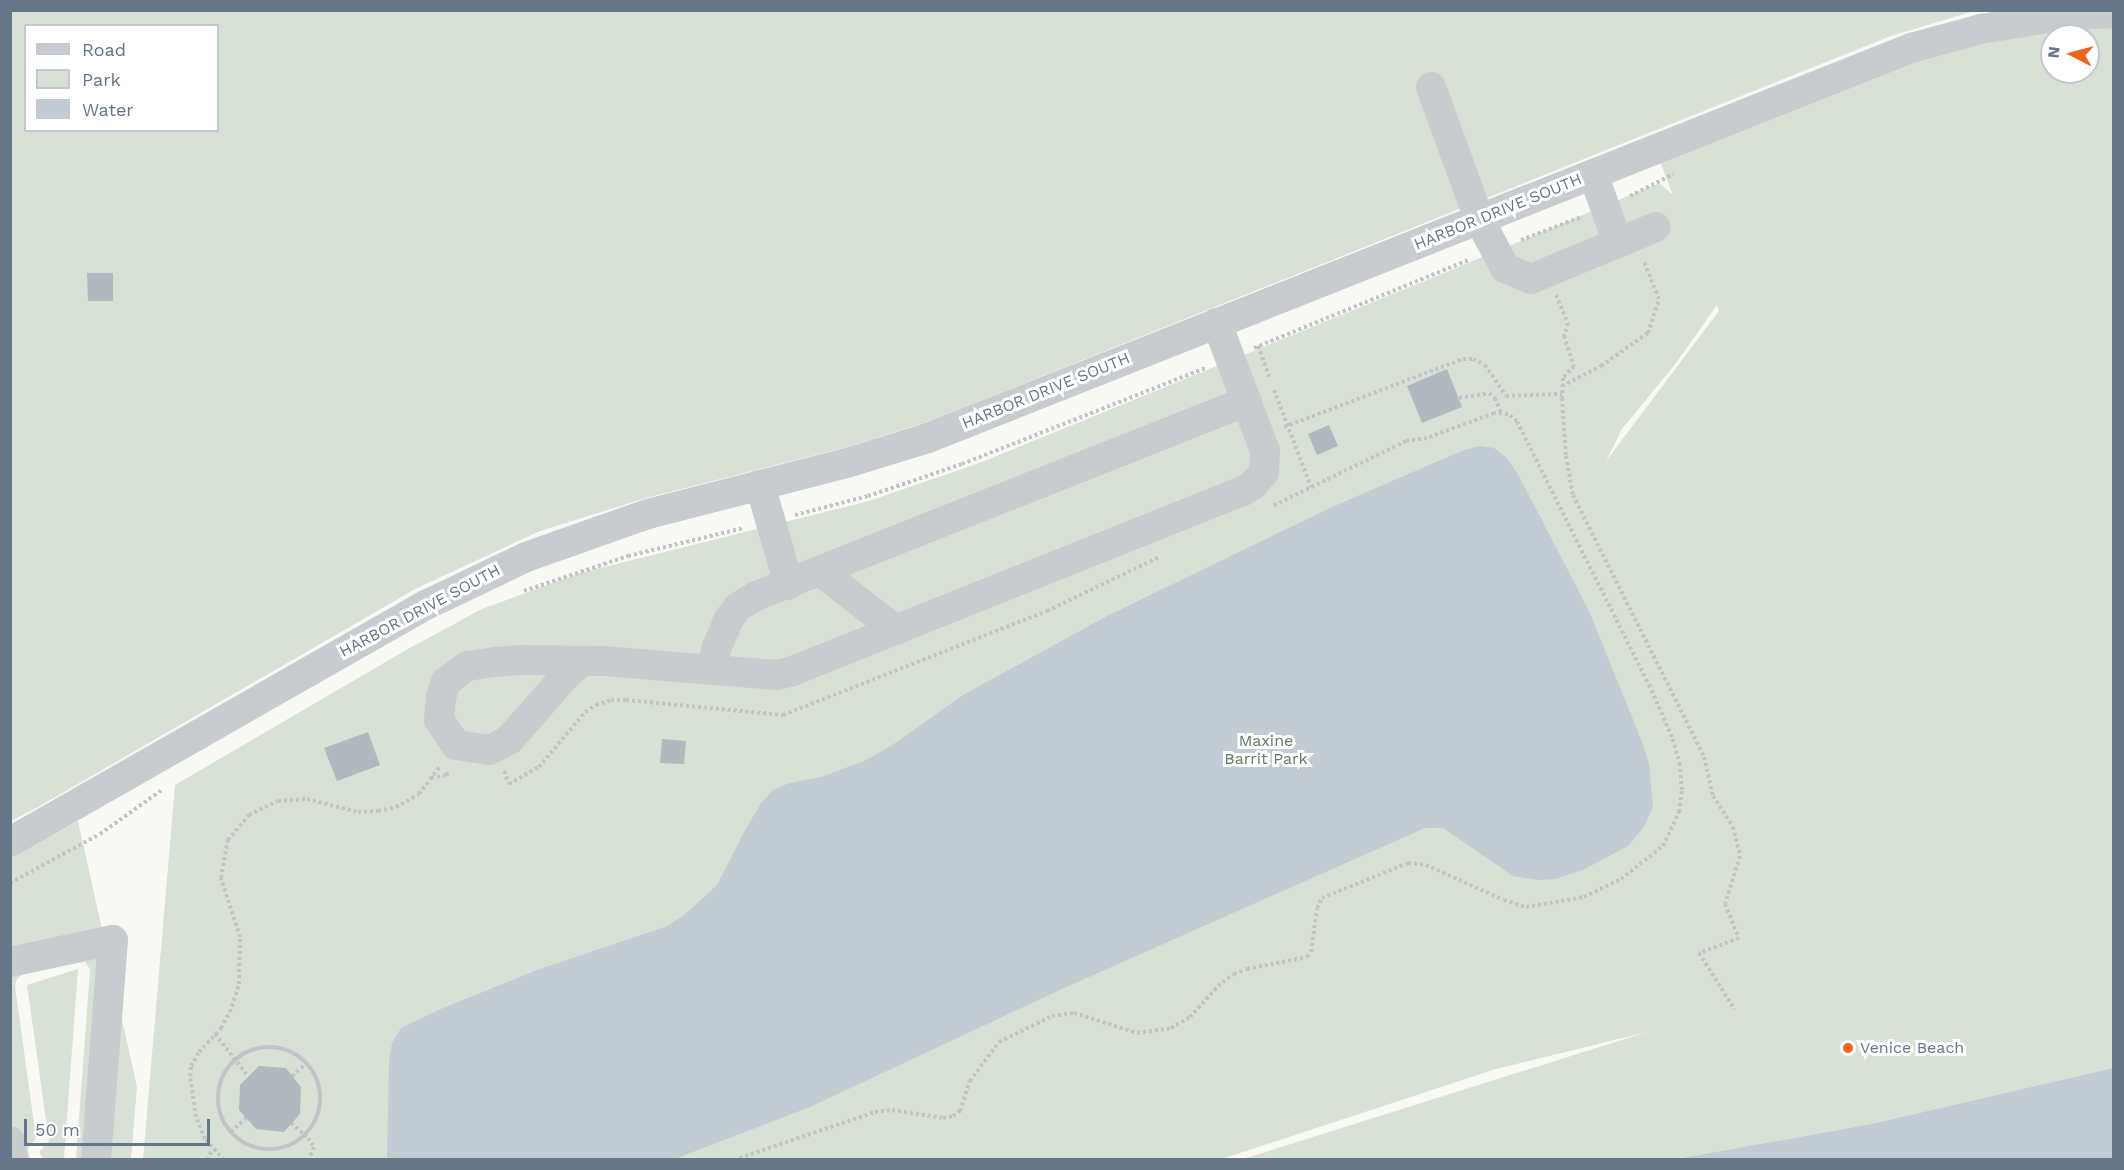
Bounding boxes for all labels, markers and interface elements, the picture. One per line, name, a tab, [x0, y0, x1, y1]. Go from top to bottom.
legend	[24, 24, 219, 132]
north arrow	[2040, 24, 2100, 84]
text: Road	[82, 39, 126, 60]
text: N	[2044, 45, 2064, 59]
text: Park	[82, 69, 121, 90]
text: Water	[82, 99, 134, 120]
street label: HARBOR DRIVE SOUTH	[1411, 170, 1585, 254]
street label: HARBOR DRIVE SOUTH	[959, 349, 1133, 433]
street label: HARBOR DRIVE SOUTH	[336, 560, 504, 662]
park label: Maxine Barrit Park	[1224, 731, 1308, 769]
place label: Venice Beach	[1860, 1038, 1964, 1058]
marker: Venice Beach	[1841, 1041, 1855, 1055]
scale bar	[27, 1107, 213, 1145]
text: 50 m	[35, 1119, 80, 1140]

